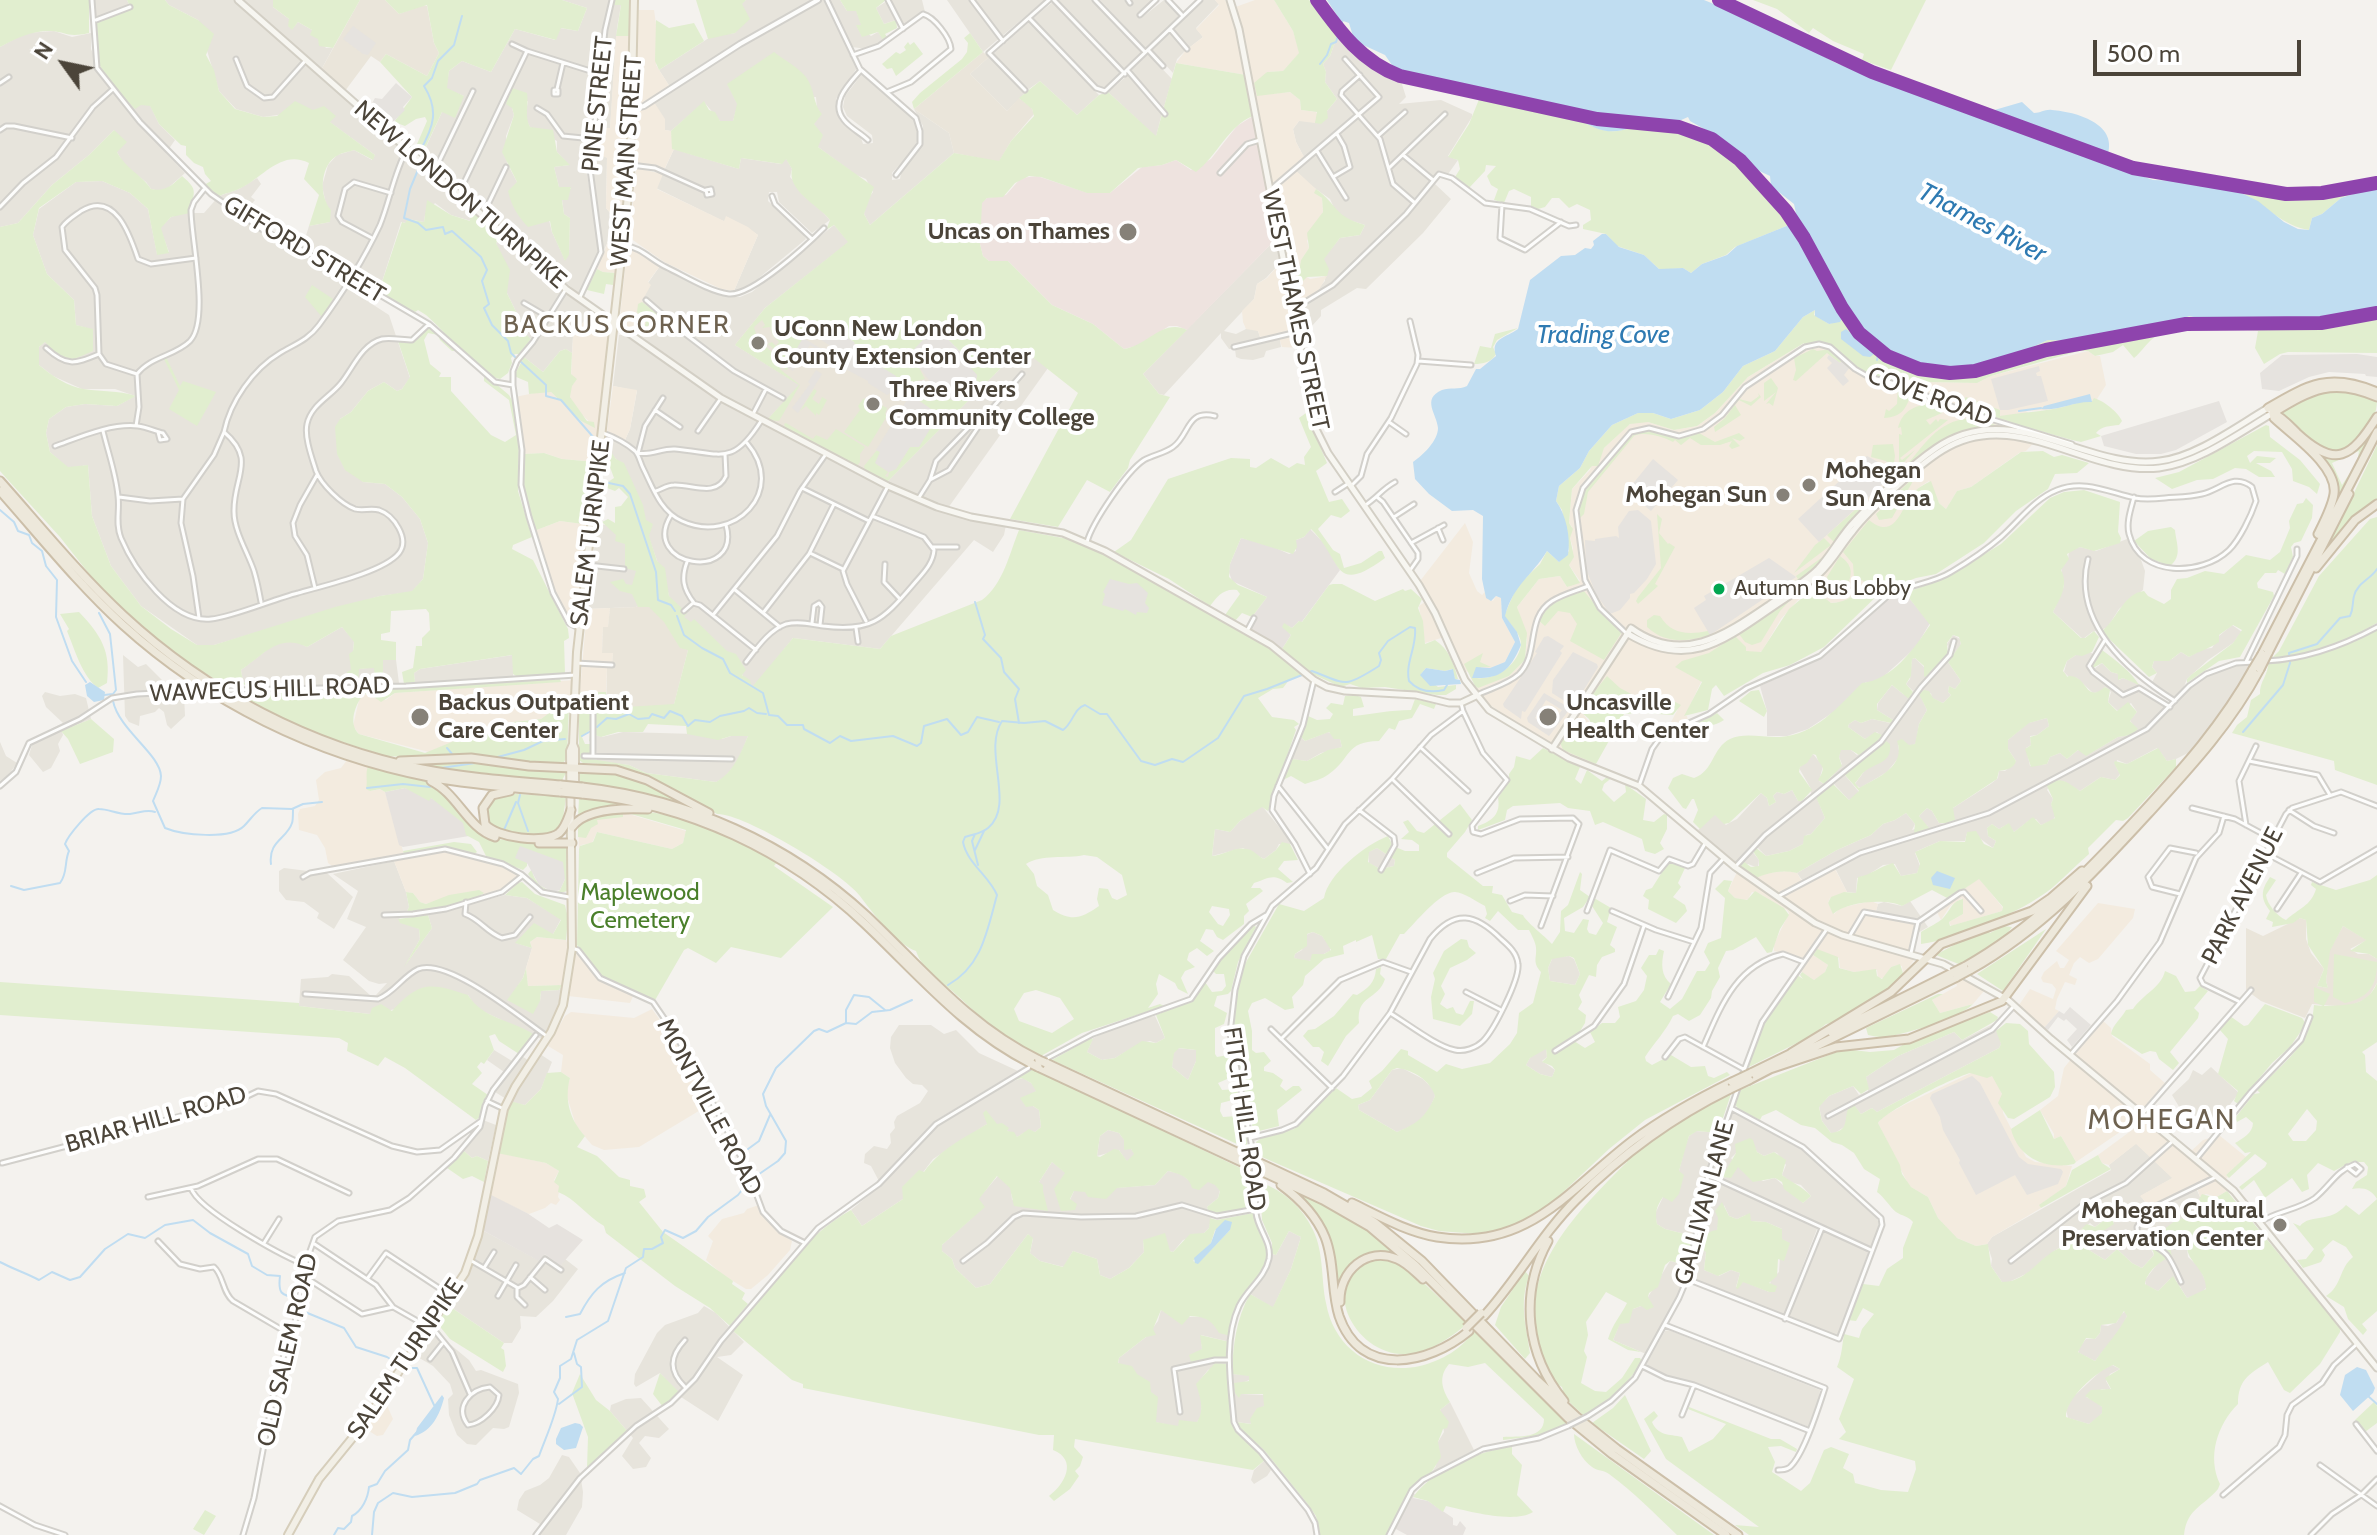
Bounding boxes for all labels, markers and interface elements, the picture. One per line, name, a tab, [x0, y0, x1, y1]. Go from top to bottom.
north arrow	[24, 24, 104, 104]
scale bar	[2097, 24, 2305, 74]
street label: PINE STREET	[577, 35, 619, 173]
text: N	[28, 37, 59, 65]
text: 500 m	[2107, 39, 2180, 68]
street label: WEST MAIN STREET	[605, 54, 649, 268]
street label: NEW LONDON TURNPIKE	[348, 95, 572, 295]
water label: Thames River	[1913, 176, 2051, 270]
street label: WEST THAMES STREET	[1255, 187, 1335, 433]
street label: GIFFORD STREET	[218, 190, 390, 310]
place label: Uncas on Thames	[927, 218, 1110, 246]
marker: Uncas on Thames	[1117, 221, 1139, 243]
district label: BACKUS CORNER	[503, 309, 731, 341]
place label: UConn New London County Extension Center	[774, 315, 1031, 371]
water label: Trading Cove	[1536, 319, 1670, 351]
marker: UConn New London County Extension Center	[749, 334, 767, 352]
street label: COVE ROAD	[1864, 361, 1996, 433]
place label: Three Rivers Community College	[889, 376, 1095, 432]
marker: Three Rivers Community College	[864, 395, 882, 413]
street label: SALEM TURNPIKE	[565, 438, 617, 628]
place label: Mohegan Sun Arena	[1825, 457, 1931, 513]
marker: Mohegan Sun Arena	[1800, 476, 1818, 494]
place label: Mohegan Sun	[1625, 481, 1767, 509]
marker: Mohegan Sun	[1774, 486, 1792, 504]
place label: Autumn Bus Lobby	[1734, 576, 1911, 602]
marker: Autumn Bus Lobby	[1711, 581, 1727, 597]
street label: WAWECUS HILL ROAD	[149, 671, 391, 709]
place label: Backus Outpatient Care Center	[438, 689, 629, 745]
place label: Uncasville Health Center	[1566, 689, 1709, 745]
marker: Backus Outpatient Care Center	[409, 706, 431, 728]
marker: Uncasville Health Center	[1537, 706, 1559, 728]
street label: PARK AVENUE	[2196, 823, 2290, 969]
park label: Maplewood Cemetery	[580, 879, 700, 935]
street label: MONTVILLE ROAD	[650, 1014, 768, 1200]
street label: FITCH HILL ROAD	[1217, 1025, 1271, 1213]
street label: BRIAR HILL ROAD	[62, 1080, 250, 1160]
district label: MOHEGAN	[2088, 1104, 2236, 1138]
street label: GALLIVAN LANE	[1669, 1118, 1741, 1288]
place label: Mohegan Cultural Preservation Center	[2061, 1197, 2264, 1253]
marker: Mohegan Cultural Preservation Center	[2271, 1216, 2289, 1234]
street label: OLD SALEM ROAD	[252, 1251, 324, 1449]
street label: SALEM TURNPIKE	[342, 1273, 470, 1445]

